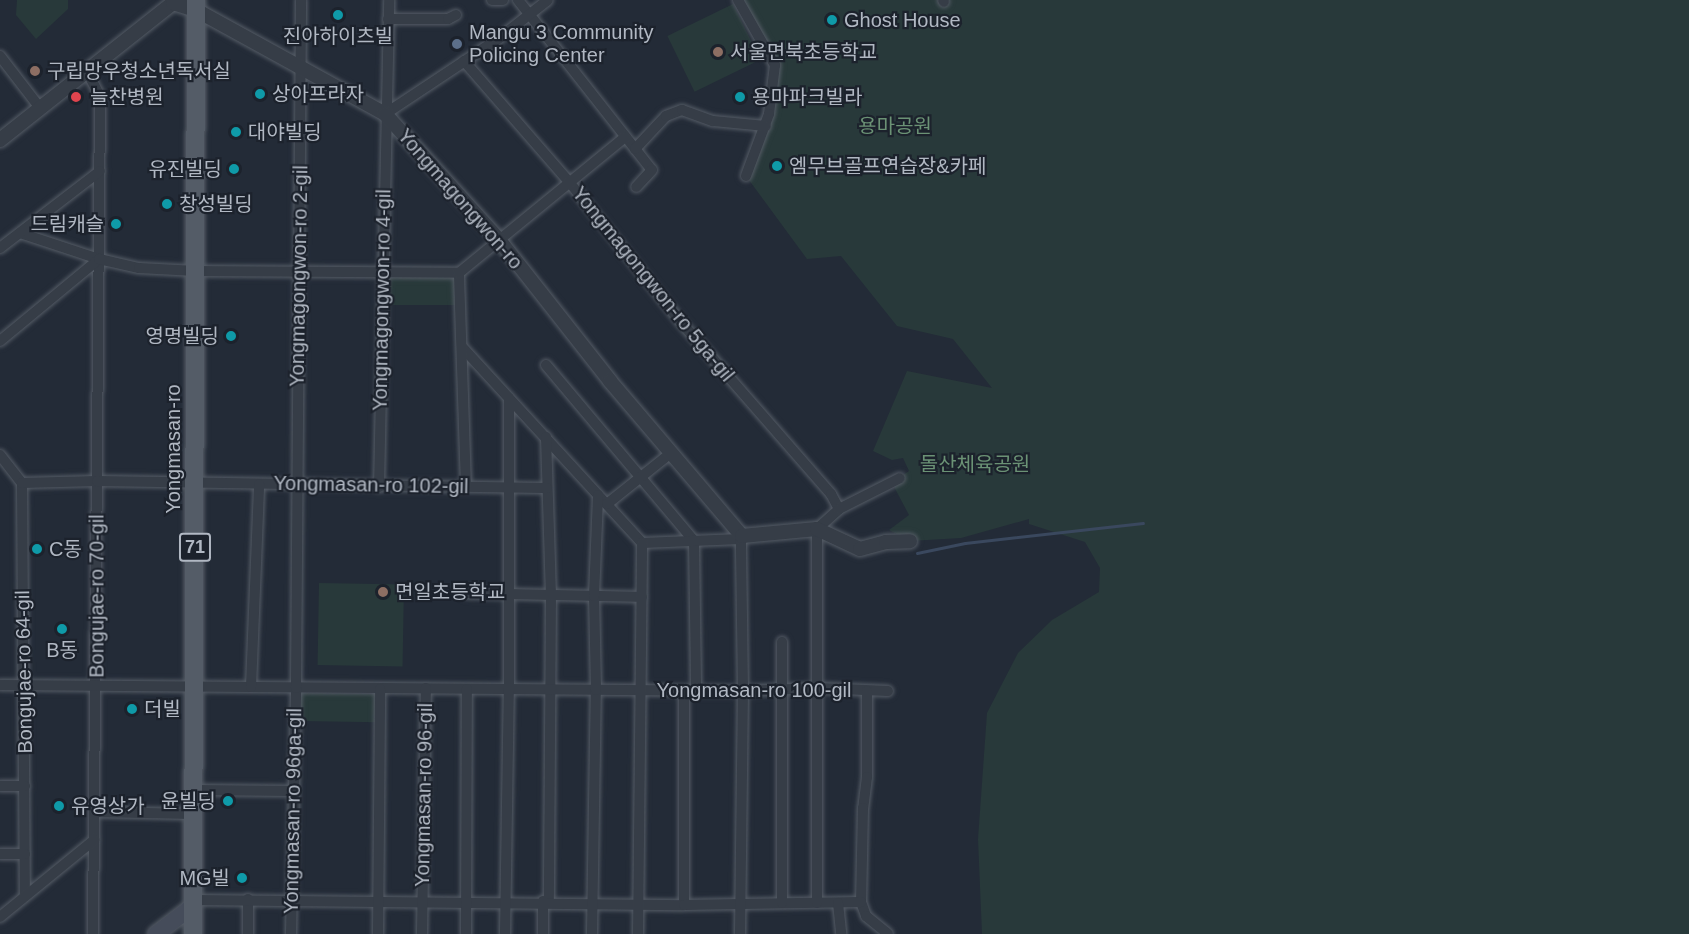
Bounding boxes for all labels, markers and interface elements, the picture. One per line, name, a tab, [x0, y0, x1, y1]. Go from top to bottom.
marker: 진아하이츠빌	[331, 8, 345, 22]
place label: Ghost House	[844, 8, 961, 32]
marker: Ghost House	[825, 13, 839, 27]
place label: Mangu 3 Community Policing Center	[469, 20, 654, 67]
place label: 진아하이츠빌	[283, 24, 393, 48]
marker: Mangu 3 Community Policing Center	[450, 37, 464, 51]
place label: 서울면북초등학교	[730, 40, 877, 64]
marker: 서울면북초등학교	[711, 45, 725, 59]
place label: 구립망우청소년독서실	[47, 59, 231, 83]
marker: 구립망우청소년독서실	[28, 64, 42, 78]
place label: 상아프라자	[272, 82, 364, 106]
place label: 늘찬병원	[90, 85, 164, 109]
place label: 용마파크빌라	[752, 85, 862, 109]
marker: 상아프라자	[253, 87, 267, 101]
marker: 늘찬병원	[67, 88, 85, 106]
marker: 용마파크빌라	[733, 90, 747, 104]
park label: 용마공원	[858, 114, 932, 138]
place label: 대야빌딩	[248, 120, 322, 144]
street label: Yongmagongwon-ro	[392, 124, 528, 274]
marker: 대야빌딩	[229, 125, 243, 139]
place label: 엠무브골프연습장&카페	[789, 154, 986, 178]
place label: 유진빌딩	[148, 157, 222, 181]
marker: 엠무브골프연습장&카페	[770, 159, 784, 173]
marker: 유진빌딩	[227, 162, 241, 176]
street label: Yongmagongwon-ro 2-gil	[285, 165, 313, 387]
street label: Yongmagongwon-ro 5ga-gil	[567, 182, 739, 386]
street label: Yongmagongwon-ro 4-gil	[368, 189, 396, 411]
place label: 창성빌딩	[179, 192, 253, 216]
marker: 창성빌딩	[160, 197, 174, 211]
place label: 드림캐슬	[30, 212, 104, 236]
marker: 드림캐슬	[109, 217, 123, 231]
place label: 영명빌딩	[145, 324, 219, 348]
marker: 영명빌딩	[224, 329, 238, 343]
street label: Yongmasan-ro	[161, 384, 185, 514]
park label: 돌산체육공원	[920, 452, 1030, 476]
street label: Yongmasan-ro 102-gil	[273, 471, 469, 499]
street label: Bongujae-ro 70-gil	[85, 514, 109, 678]
road number: 71	[178, 532, 212, 562]
place label: C동	[49, 537, 82, 561]
marker: C동	[30, 542, 44, 556]
place label: 면일초등학교	[395, 580, 505, 604]
marker: 면일초등학교	[376, 585, 390, 599]
street label: Bongujae-ro 64-gil	[11, 590, 37, 754]
marker: B동	[55, 622, 69, 636]
place label: B동	[46, 638, 78, 662]
street label: Yongmasan-ro 100-gil	[657, 678, 851, 702]
place label: 더빌	[144, 697, 181, 721]
marker: 더빌	[125, 702, 139, 716]
street label: Yongmasan-ro 96-gil	[410, 703, 438, 887]
street label: Yongmasan-ro 96ga-gil	[279, 708, 307, 914]
place label: 윤빌딩	[161, 789, 216, 813]
place label: 유영상가	[71, 794, 145, 818]
marker: 윤빌딩	[221, 794, 235, 808]
marker: 유영상가	[52, 799, 66, 813]
place label: MG빌	[179, 866, 230, 890]
marker: MG빌	[235, 871, 249, 885]

